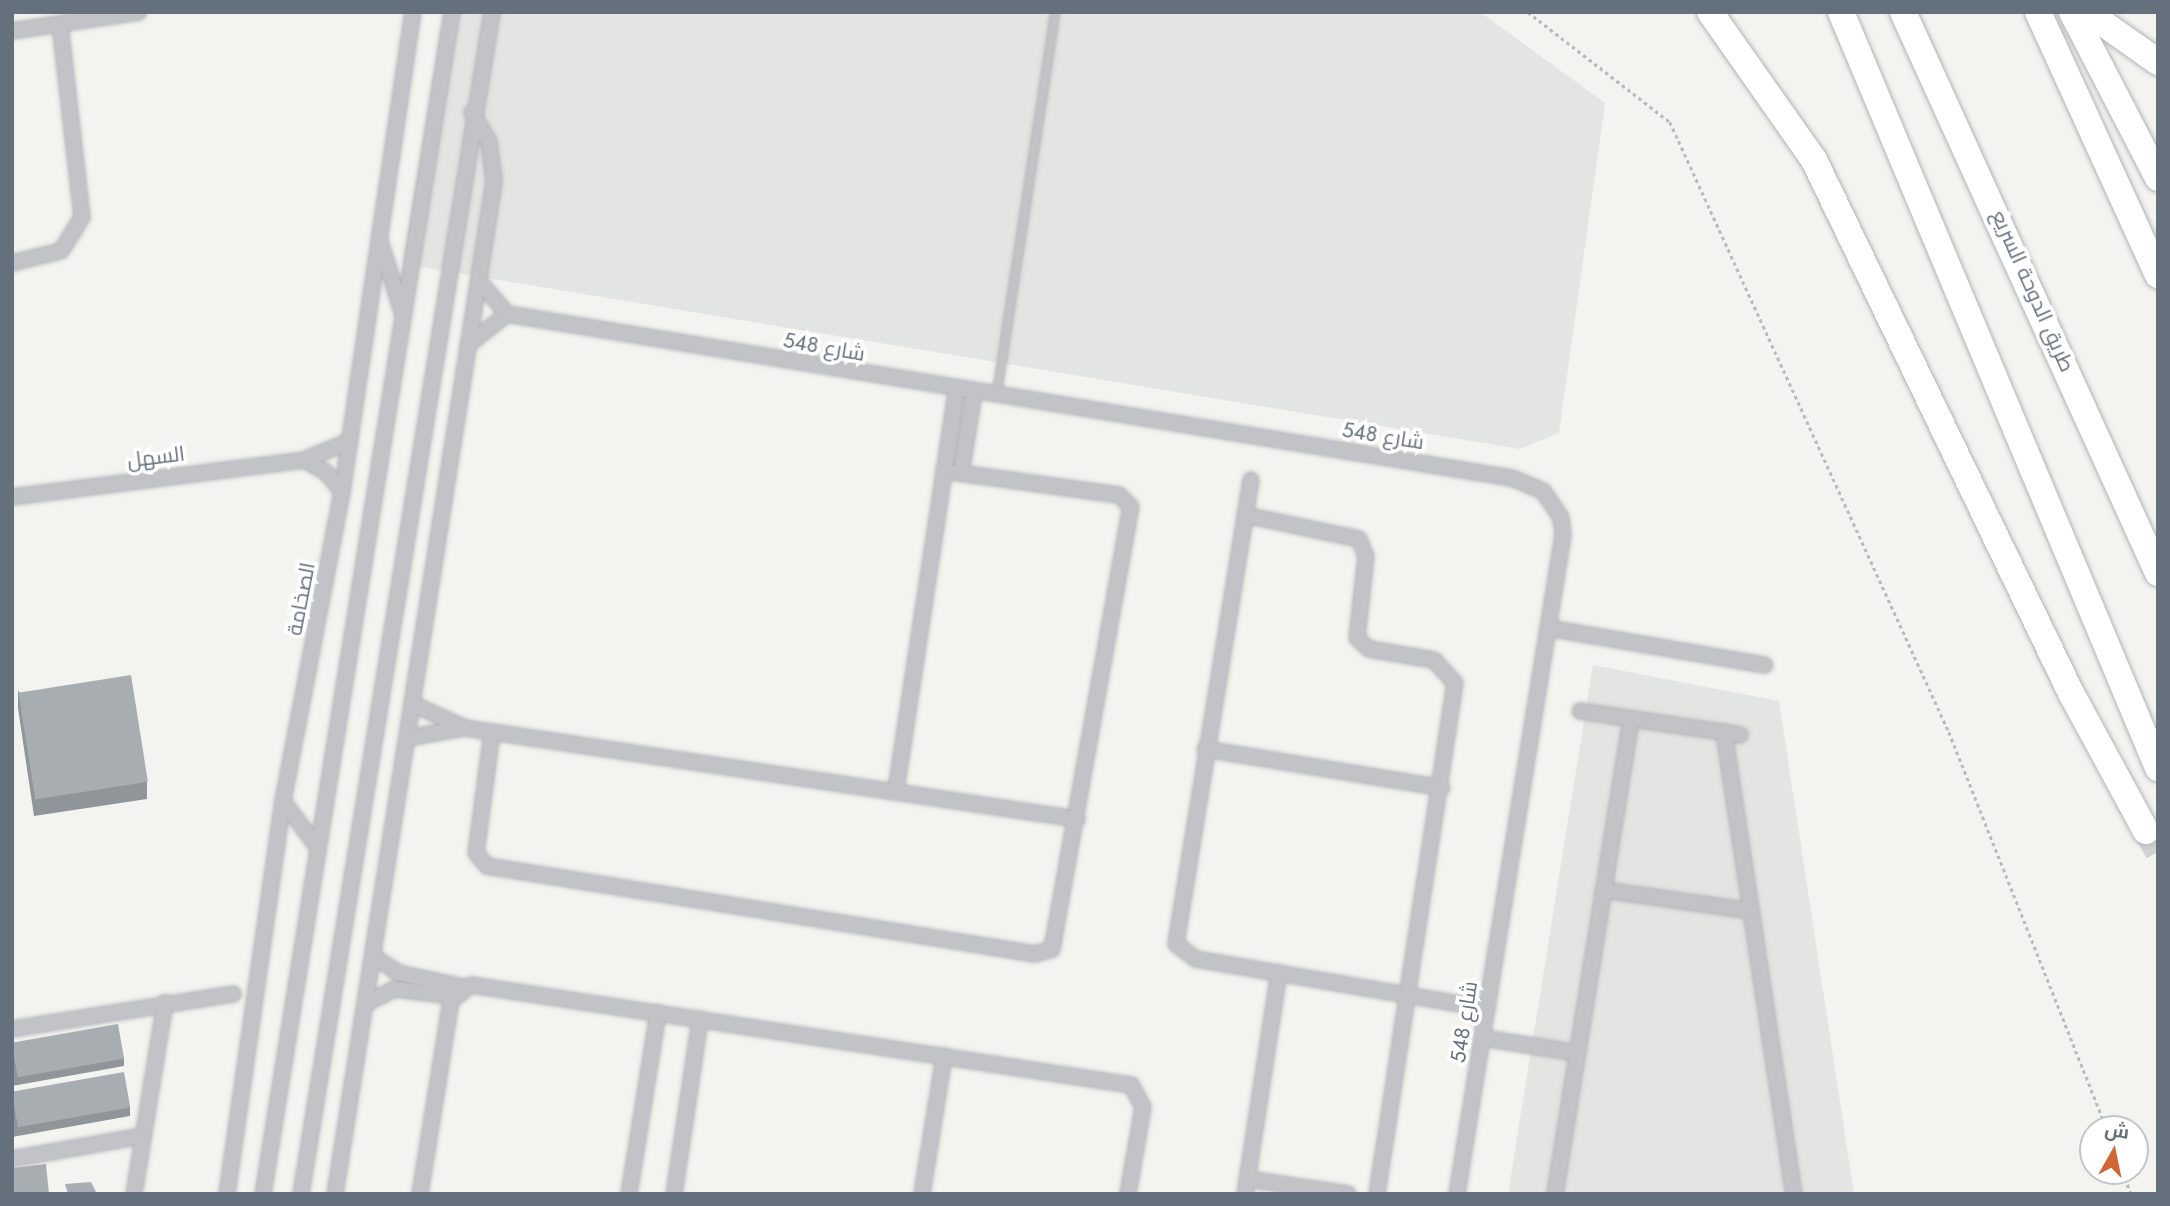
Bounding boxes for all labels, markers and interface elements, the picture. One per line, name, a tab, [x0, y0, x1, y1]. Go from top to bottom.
street label: طريق الدوحة السريع	[1986, 206, 2080, 376]
street label: شارع 548	[781, 327, 867, 367]
street label: شارع 548	[1340, 417, 1426, 455]
street label: السهل	[126, 441, 186, 473]
street label: الصخامة	[282, 560, 320, 638]
street label: شارع 548	[1445, 979, 1483, 1065]
north arrow	[2079, 1115, 2149, 1185]
text: ش	[2103, 1115, 2131, 1146]

